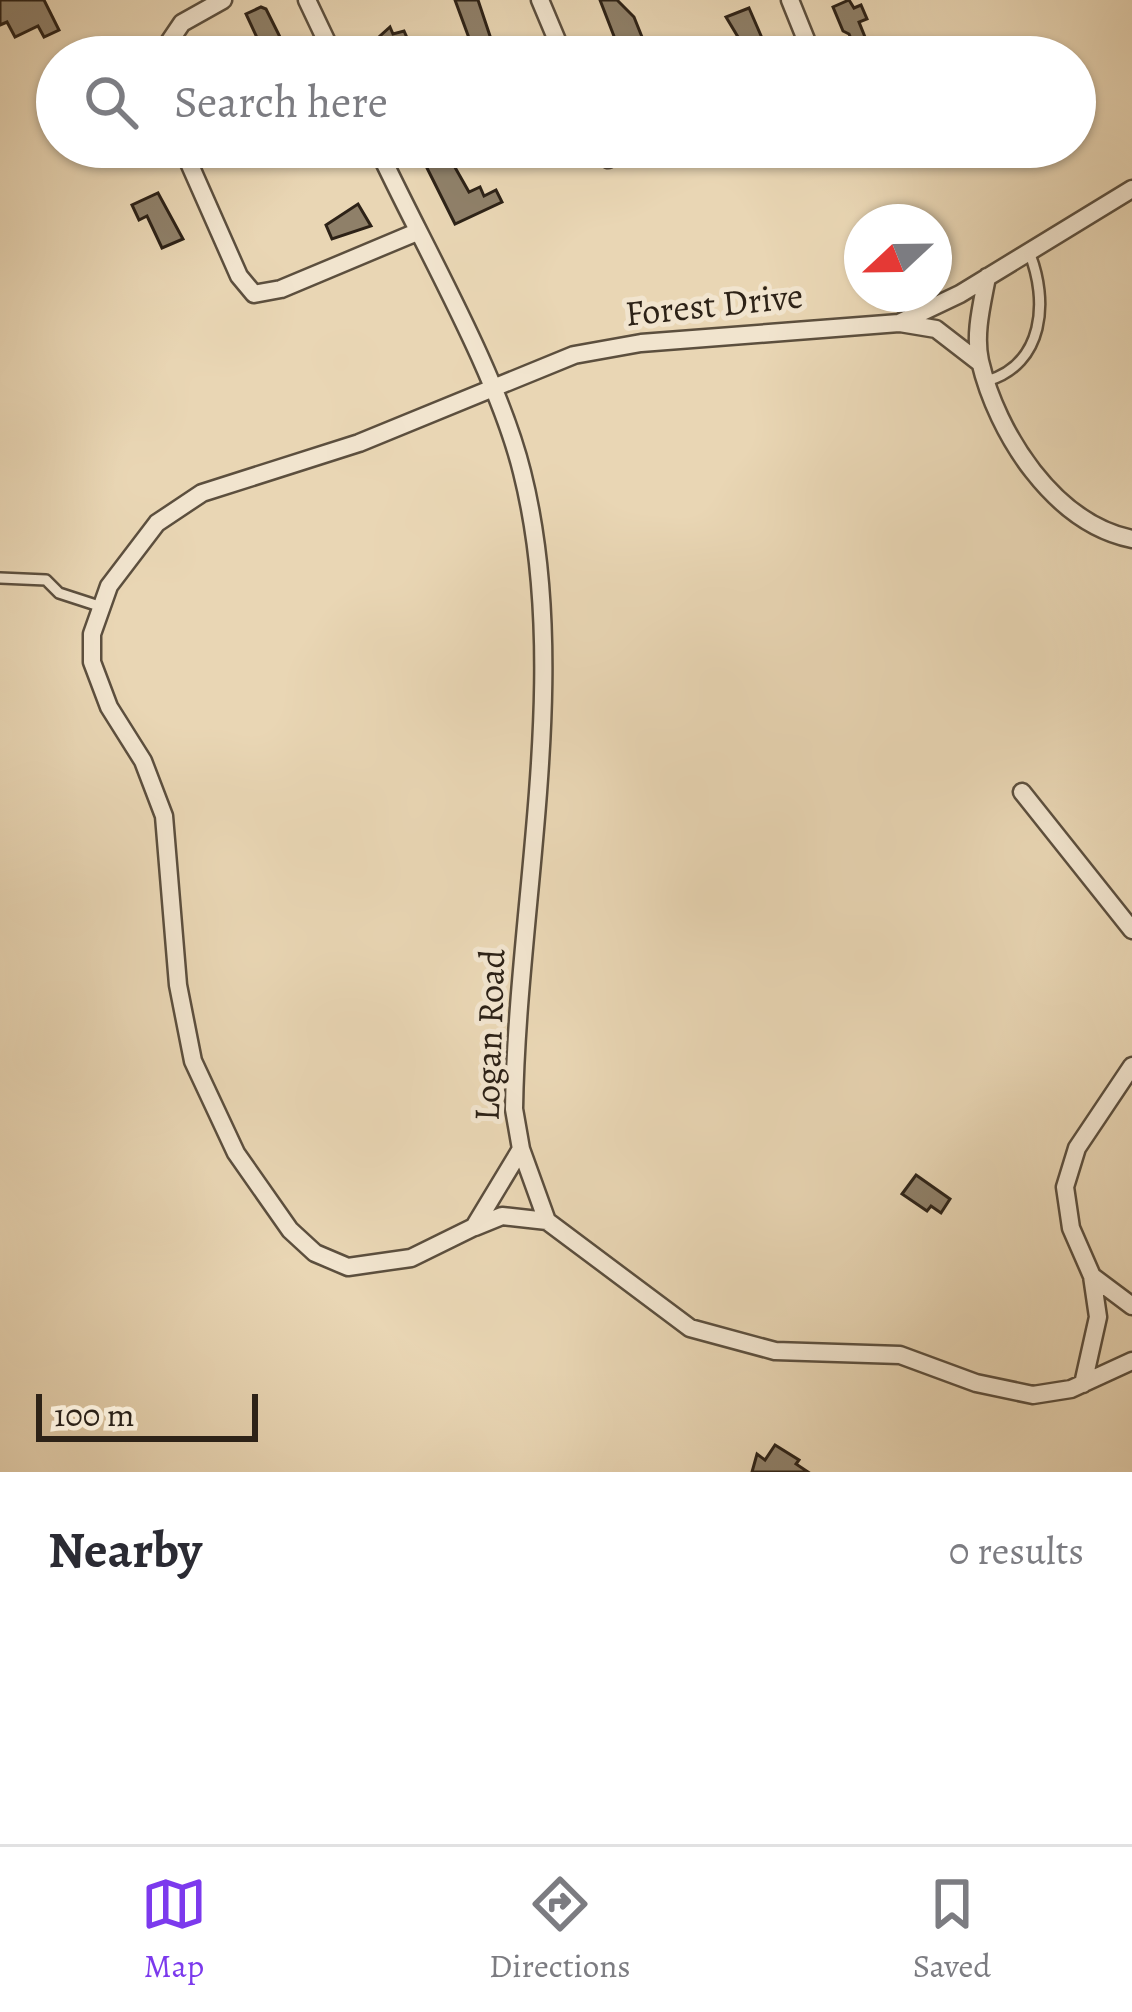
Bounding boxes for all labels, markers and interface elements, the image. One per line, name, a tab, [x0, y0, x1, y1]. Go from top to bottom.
search box	[36, 36, 1096, 168]
icon: search	[78, 69, 144, 135]
text: Search here	[174, 71, 388, 133]
north arrow	[844, 204, 952, 312]
street label: Forest Drive	[623, 270, 805, 338]
street label: Logan Road	[462, 947, 517, 1122]
scale bar	[36, 1388, 258, 1441]
text: 100 m	[54, 1392, 134, 1437]
text: Nearby	[48, 1515, 202, 1585]
text: 0 results	[949, 1524, 1084, 1577]
tab: Map	[141, 1871, 207, 1988]
tab: Directions	[489, 1871, 631, 1988]
tab: Saved	[913, 1871, 991, 1988]

